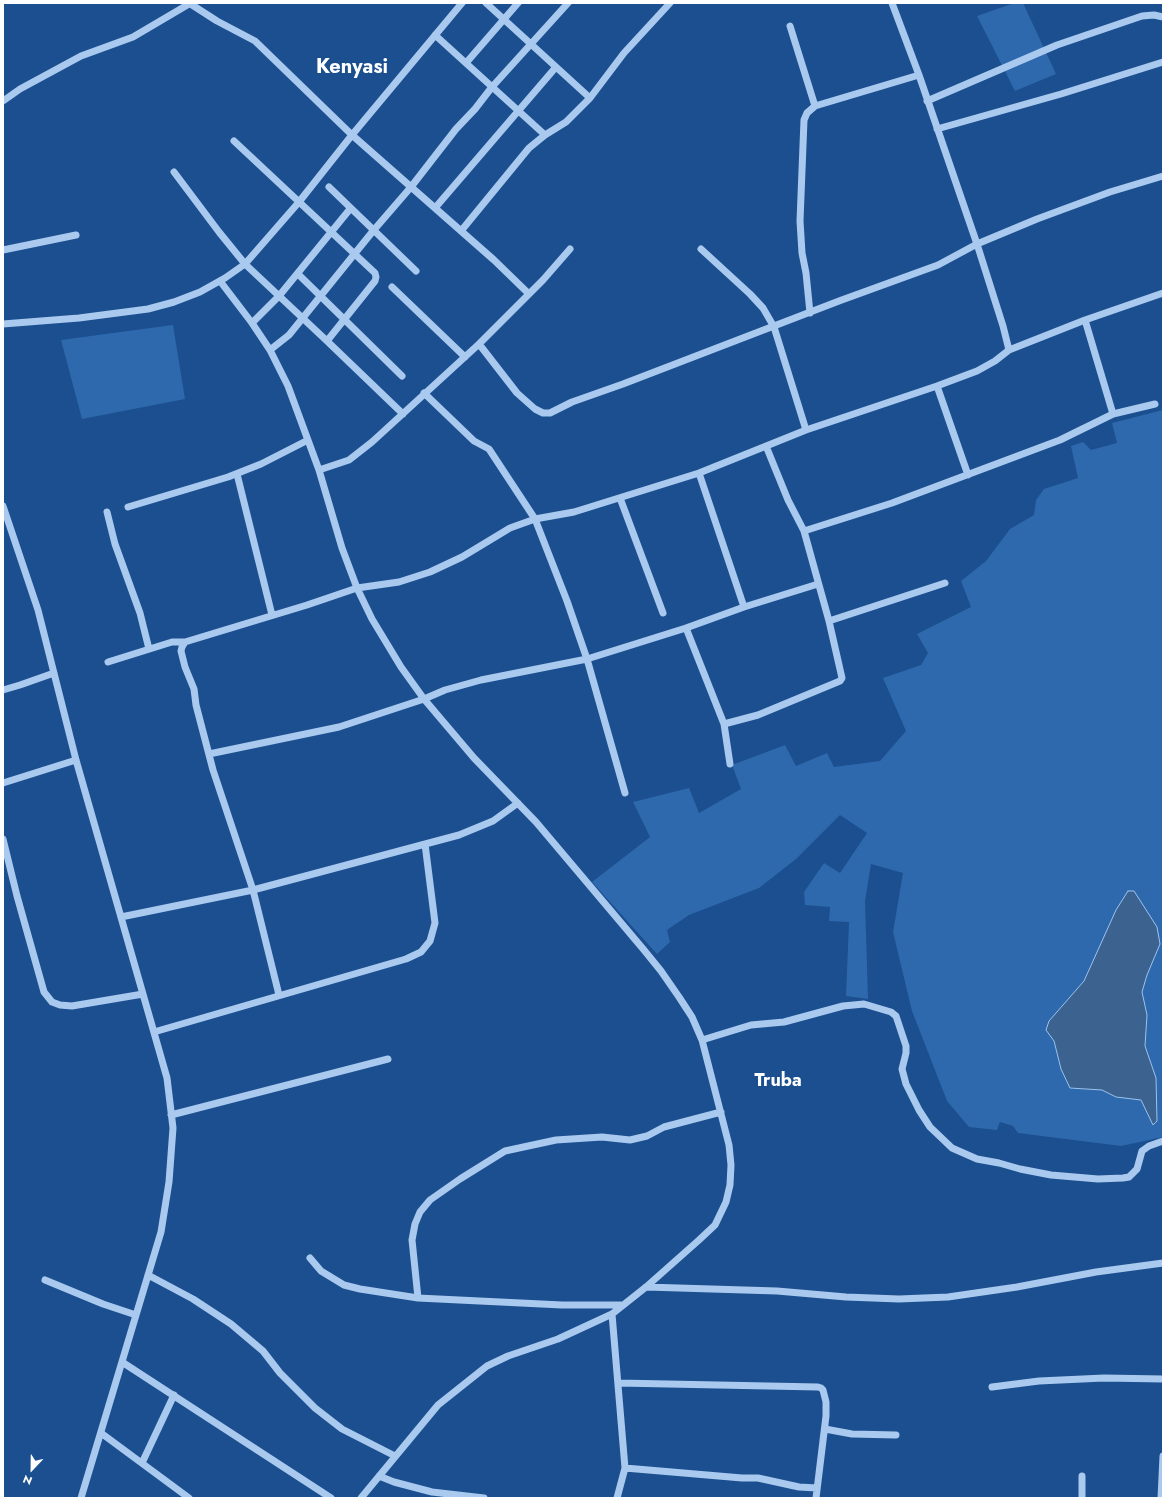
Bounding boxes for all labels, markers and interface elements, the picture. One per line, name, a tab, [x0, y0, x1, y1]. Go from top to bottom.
district label: Kenyasi	[316, 56, 388, 80]
district label: Truba	[754, 1071, 802, 1093]
north arrow	[12, 1449, 52, 1489]
text: N	[20, 1471, 35, 1489]

